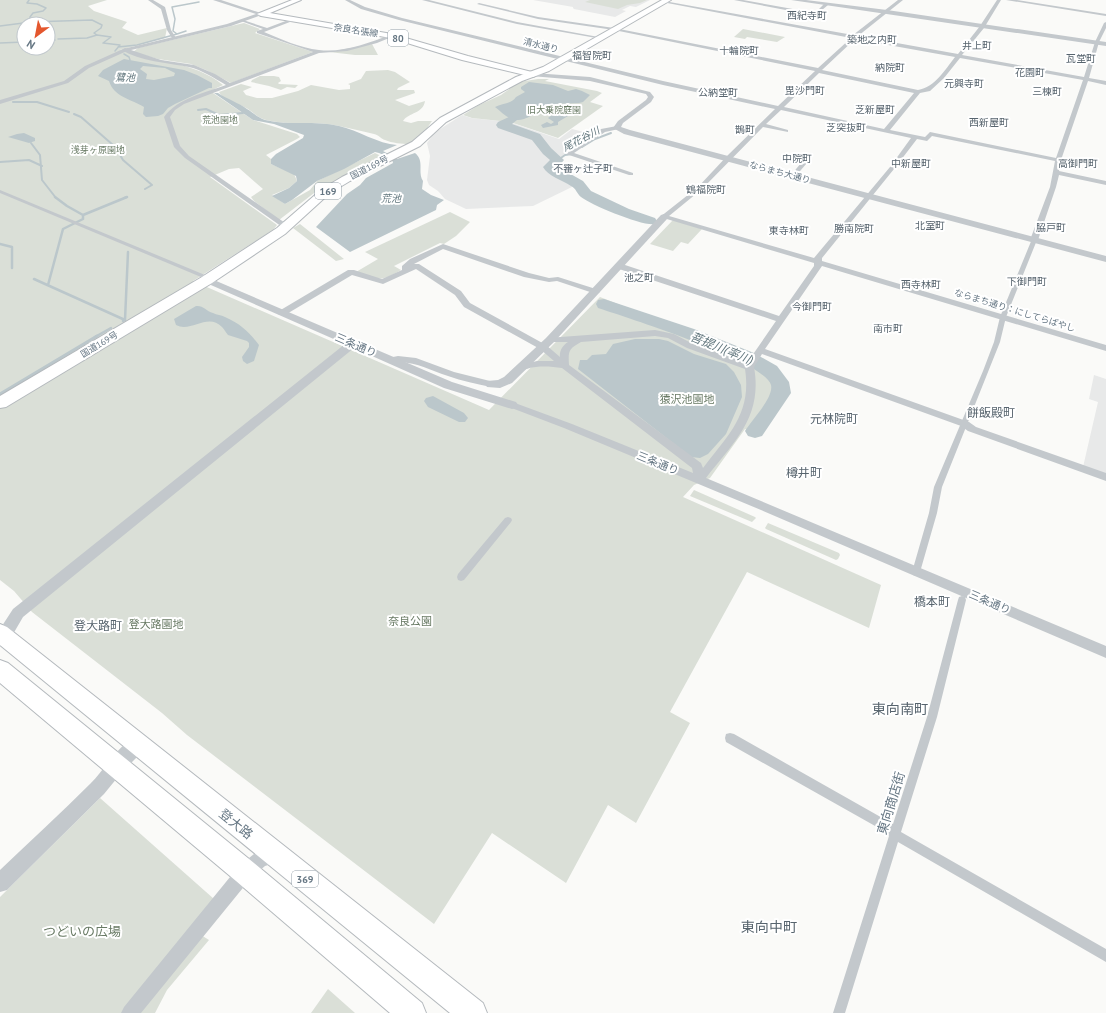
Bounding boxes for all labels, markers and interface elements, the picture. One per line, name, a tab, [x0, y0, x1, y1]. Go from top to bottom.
district label: 西紀寺町	[787, 9, 827, 22]
north arrow	[16, 16, 56, 56]
street label: 奈良名張線	[333, 21, 380, 39]
road number: 80	[388, 30, 408, 46]
district label: 築地之内町	[847, 33, 897, 46]
street label: 清水通り	[522, 35, 560, 55]
text: N	[24, 37, 37, 52]
district label: 井上町	[962, 39, 992, 52]
district label: 十輪院町	[719, 44, 759, 57]
district label: 福智院町	[572, 49, 612, 62]
district label: 瓦堂町	[1066, 52, 1096, 65]
district label: 納院町	[875, 61, 905, 74]
district label: 花園町	[1015, 66, 1045, 79]
water label: 鷺池	[115, 71, 136, 84]
district label: 元興寺町	[944, 77, 984, 90]
district label: 毘沙門町	[785, 84, 825, 97]
district label: 三棟町	[1032, 85, 1062, 98]
district label: 公納堂町	[698, 86, 738, 99]
district label: 芝新屋町	[855, 103, 895, 116]
park label: 旧大乗院庭園	[527, 104, 581, 115]
park label: 荒池園地	[202, 114, 238, 125]
district label: 西新屋町	[969, 116, 1009, 129]
district label: 芝突抜町	[826, 121, 866, 134]
water label: 尾花谷川	[560, 123, 603, 154]
district label: 鵲町	[735, 123, 755, 136]
park label: 浅芽ヶ原園地	[71, 144, 125, 155]
district label: 中院町	[782, 152, 812, 165]
street label: 国道169号	[348, 153, 390, 181]
district label: 中新屋町	[891, 157, 931, 170]
district label: 高御門町	[1058, 157, 1098, 170]
street label: ならまち大通り	[748, 159, 812, 185]
district label: 不審ヶ辻子町	[553, 162, 613, 175]
road number: 169	[315, 183, 341, 199]
district label: 鶴福院町	[686, 183, 726, 196]
water label: 荒池	[381, 192, 402, 205]
district label: 北室町	[915, 219, 945, 232]
district label: 脇戸町	[1036, 221, 1066, 234]
district label: 勝南院町	[834, 222, 874, 235]
district label: 東寺林町	[769, 224, 809, 237]
district label: 池之町	[624, 271, 654, 284]
district label: 下御門町	[1007, 275, 1047, 288]
district label: 西寺林町	[901, 278, 941, 291]
street label: ならまち通り：にしてらばやし	[953, 286, 1077, 334]
district label: 今御門町	[792, 300, 832, 313]
district label: 南市町	[873, 322, 903, 335]
street label: 国道169号	[78, 329, 120, 359]
water label: 菩提川(率川)	[688, 329, 756, 367]
street label: 三条通り	[333, 330, 379, 360]
park label: 猿沢池園地	[660, 392, 715, 406]
district label: 餅飯殿町	[967, 405, 1015, 420]
district label: 元林院町	[810, 411, 858, 426]
street label: 三条通り	[635, 448, 681, 478]
district label: 樽井町	[786, 465, 822, 480]
street label: 三条通り	[967, 587, 1013, 617]
district label: 橋本町	[914, 594, 950, 609]
park label: 奈良公園	[388, 614, 432, 628]
park label: 登大路園地	[129, 617, 184, 631]
district label: 登大路町	[74, 618, 122, 633]
district label: 東向南町	[872, 700, 928, 718]
street label: 東向商店街	[873, 769, 909, 837]
street label: 登大路	[215, 805, 257, 843]
road number: 369	[292, 871, 318, 887]
district label: 東向中町	[741, 918, 797, 936]
park label: つどいの広場	[43, 923, 121, 940]

